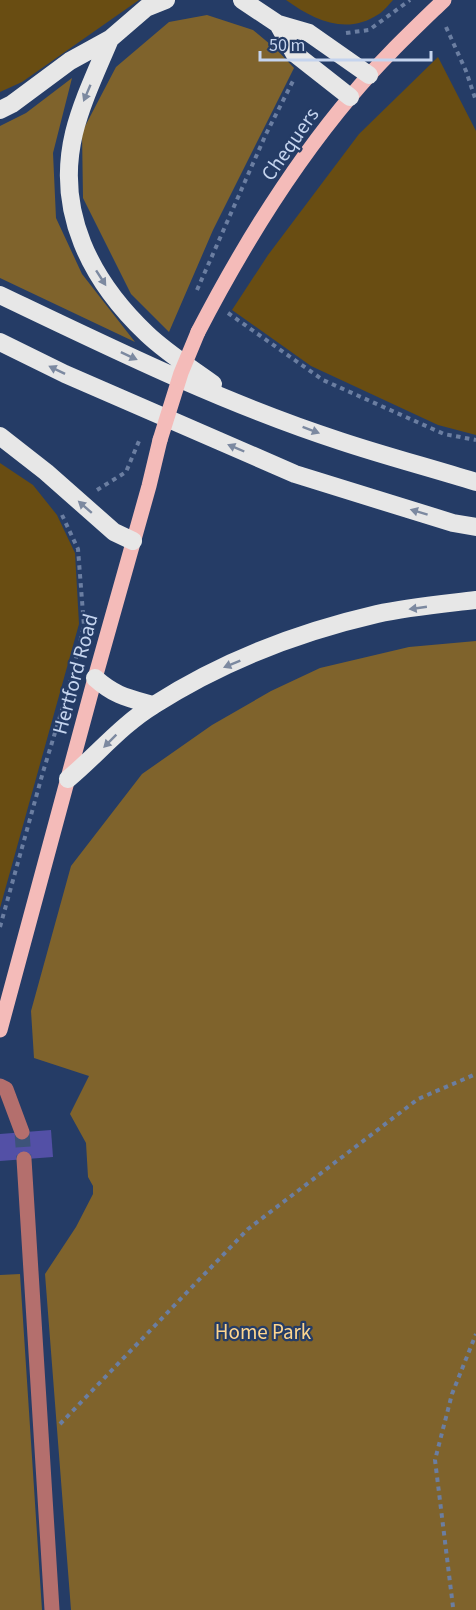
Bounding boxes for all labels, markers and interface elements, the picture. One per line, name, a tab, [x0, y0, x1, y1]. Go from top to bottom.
scale bar	[260, 24, 431, 62]
text: 50 m	[269, 33, 305, 58]
one-way arrow	[82, 84, 91, 102]
street label: Chequers	[254, 101, 326, 187]
one-way arrow	[95, 270, 106, 287]
one-way arrow	[120, 351, 137, 360]
one-way arrow	[48, 365, 65, 375]
one-way arrow	[302, 426, 320, 436]
one-way arrow	[226, 443, 244, 453]
one-way arrow	[78, 500, 93, 514]
one-way arrow	[410, 507, 428, 516]
one-way arrow	[409, 604, 428, 613]
street label: Hertford Road	[45, 610, 105, 738]
one-way arrow	[223, 660, 241, 669]
one-way arrow	[103, 733, 117, 747]
park label: Home Park	[215, 1317, 312, 1347]

